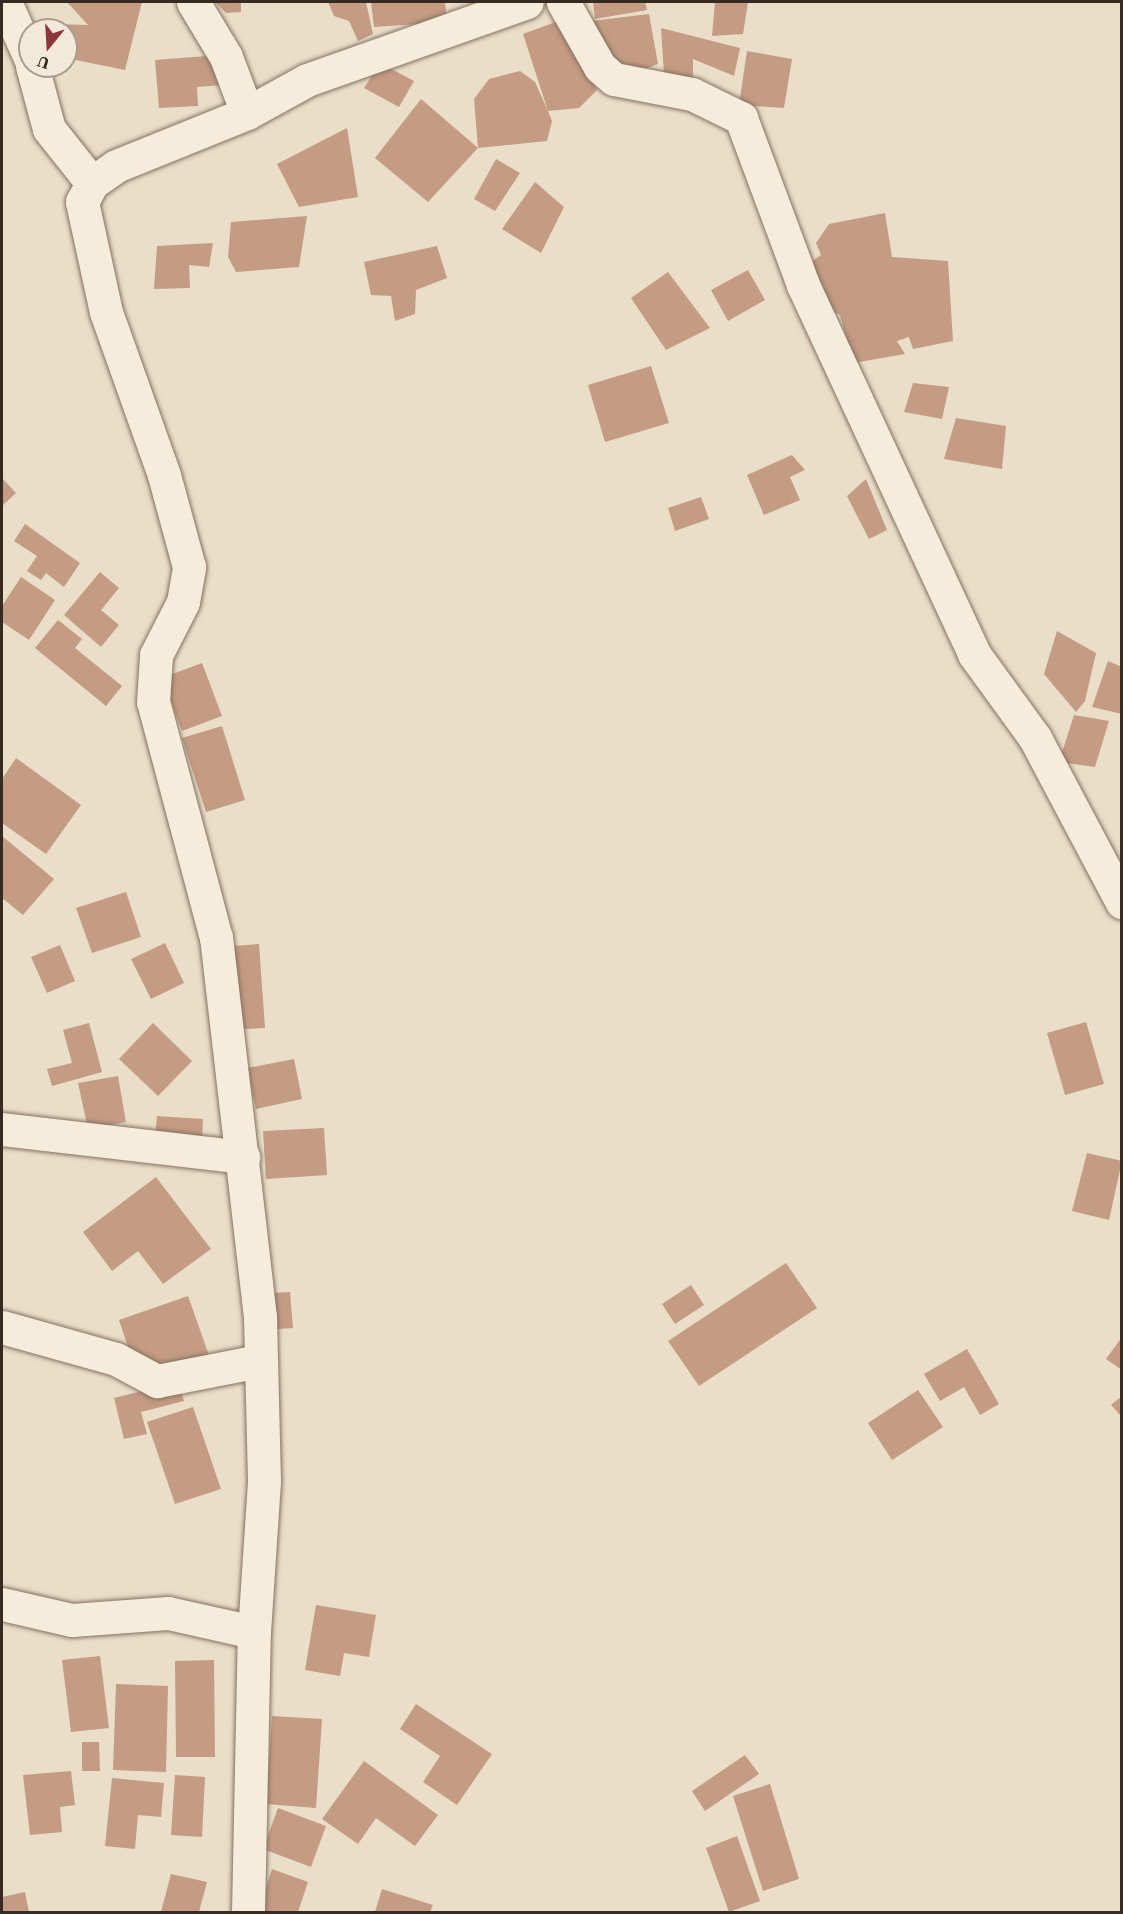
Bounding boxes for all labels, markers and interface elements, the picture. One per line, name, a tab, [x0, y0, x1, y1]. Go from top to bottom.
north arrow	[18, 18, 78, 78]
text: U	[34, 51, 52, 75]

